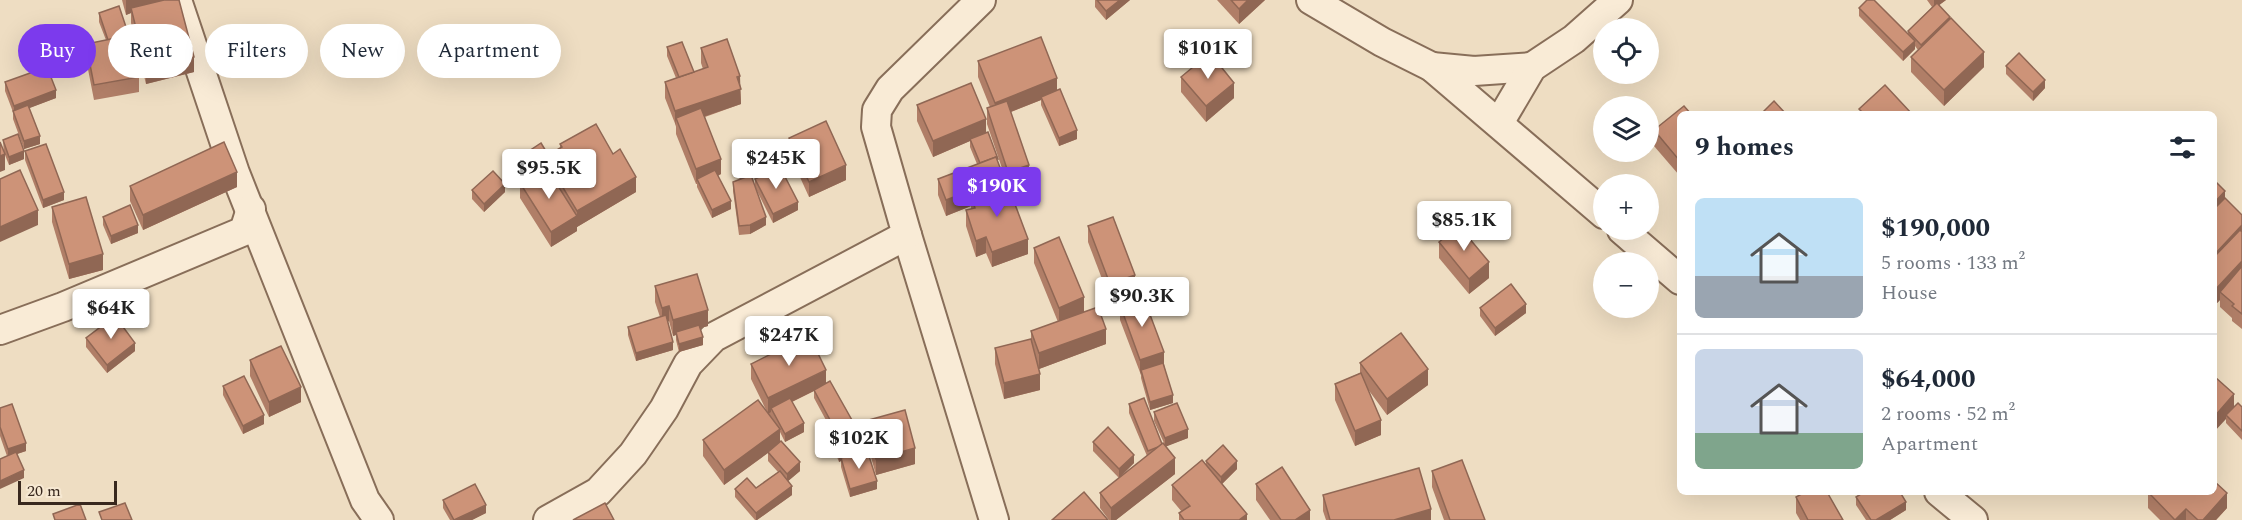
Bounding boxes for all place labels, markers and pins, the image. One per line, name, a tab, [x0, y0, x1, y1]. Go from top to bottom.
pin: $101K	[1166, 29, 1250, 80]
pin: $245K	[734, 139, 818, 190]
pin: $95.5K	[500, 149, 598, 200]
pin: $190K	[955, 167, 1039, 218]
pin: $85.1K	[1415, 201, 1513, 252]
pin: $90.3K	[1093, 277, 1191, 328]
pin: $64K	[75, 289, 147, 340]
pin: $247K	[747, 316, 831, 367]
pin: $102K	[817, 419, 901, 470]

